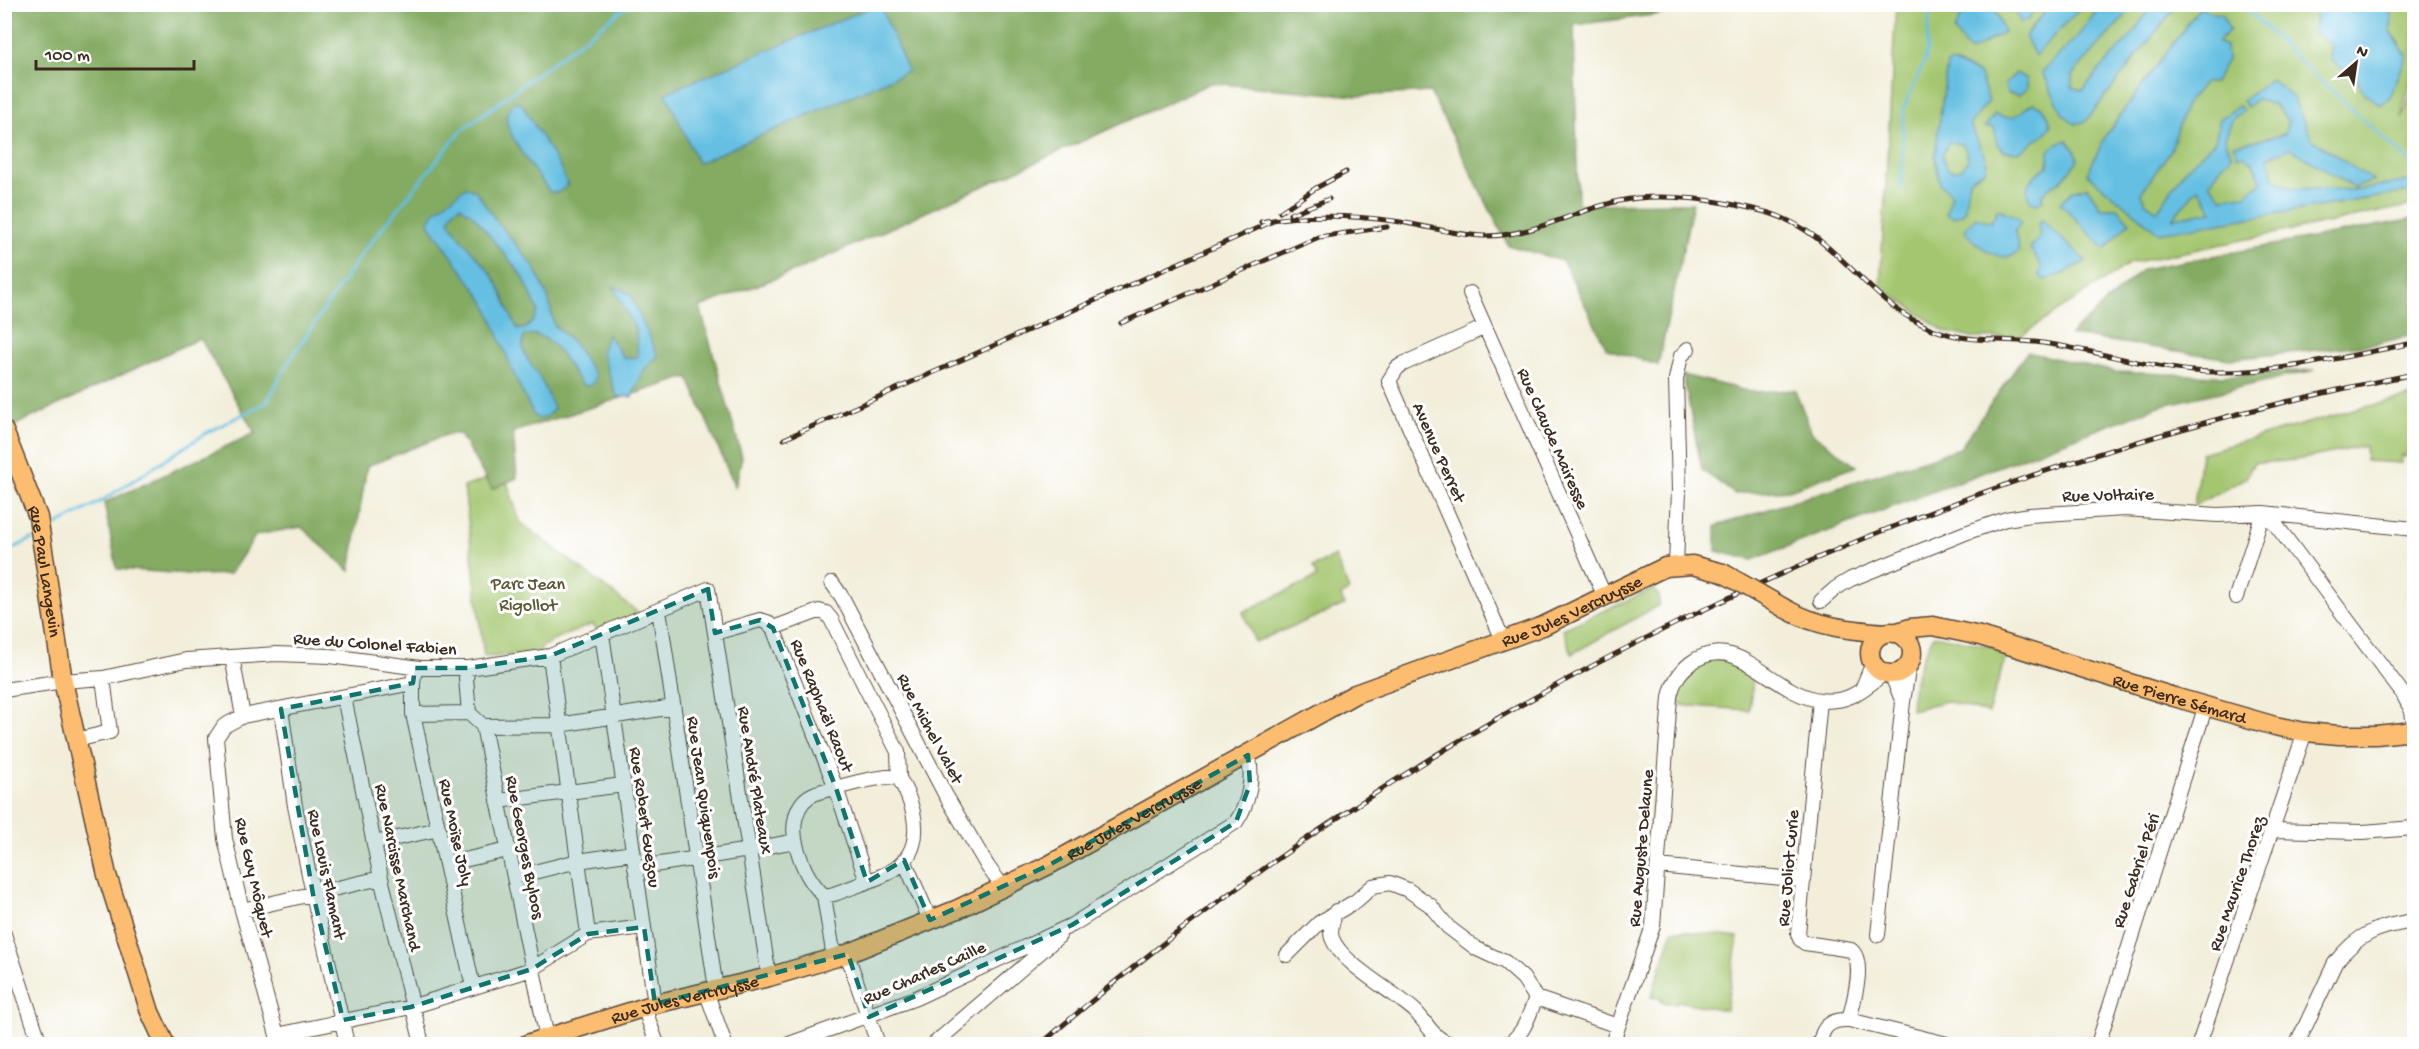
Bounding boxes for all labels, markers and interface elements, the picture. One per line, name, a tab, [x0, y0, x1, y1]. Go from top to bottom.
scale bar	[36, 33, 194, 71]
north arrow	[2326, 33, 2386, 93]
text: N	[2352, 42, 2371, 64]
text: 100 m	[44, 46, 90, 67]
street label: Rue Claude Mairesse	[1511, 365, 1593, 513]
street label: Avenue Perret	[1406, 400, 1470, 508]
street label: Rue Voltaire	[2062, 485, 2155, 508]
street label: Rue Paul Langevin	[21, 503, 64, 639]
street label: Rue Jules Vercruysse	[1499, 571, 1646, 653]
park label: Parc Jean Rigollot	[490, 575, 565, 617]
street label: Rue du Colonel Fabien	[292, 629, 458, 662]
street label: Rue Raphaël Raout	[784, 636, 858, 777]
street label: Rue Pierre Sémard	[2110, 670, 2250, 731]
street label: Rue Michel Valet	[891, 671, 967, 789]
street label: Rue André Plateaux	[731, 705, 776, 856]
street label: Rue Jean Quiquenpois	[681, 715, 724, 881]
street label: Rue Robert Guezou	[623, 746, 664, 890]
street label: Rue Auguste Delaune	[1625, 768, 1660, 928]
street label: Rue Georges Byloos	[499, 774, 548, 922]
street label: Rue Jules Vercruysse	[1063, 774, 1206, 866]
street label: Rue Moïse Joly	[433, 777, 476, 888]
street label: Rue Narcisse Marchand	[369, 782, 425, 954]
street label: Rue Louis Flamant	[302, 808, 350, 943]
street label: Rue Joliot Curie	[1774, 808, 1805, 927]
street label: Rue Gabriel Péri	[2109, 811, 2166, 931]
street label: Rue Maurice Thorez	[2205, 812, 2272, 954]
street label: Rue Guy Môquet	[229, 816, 277, 941]
street label: Rue Charles Caille	[860, 938, 990, 1011]
street label: Rue Jules Vercruysse	[609, 972, 762, 1030]

